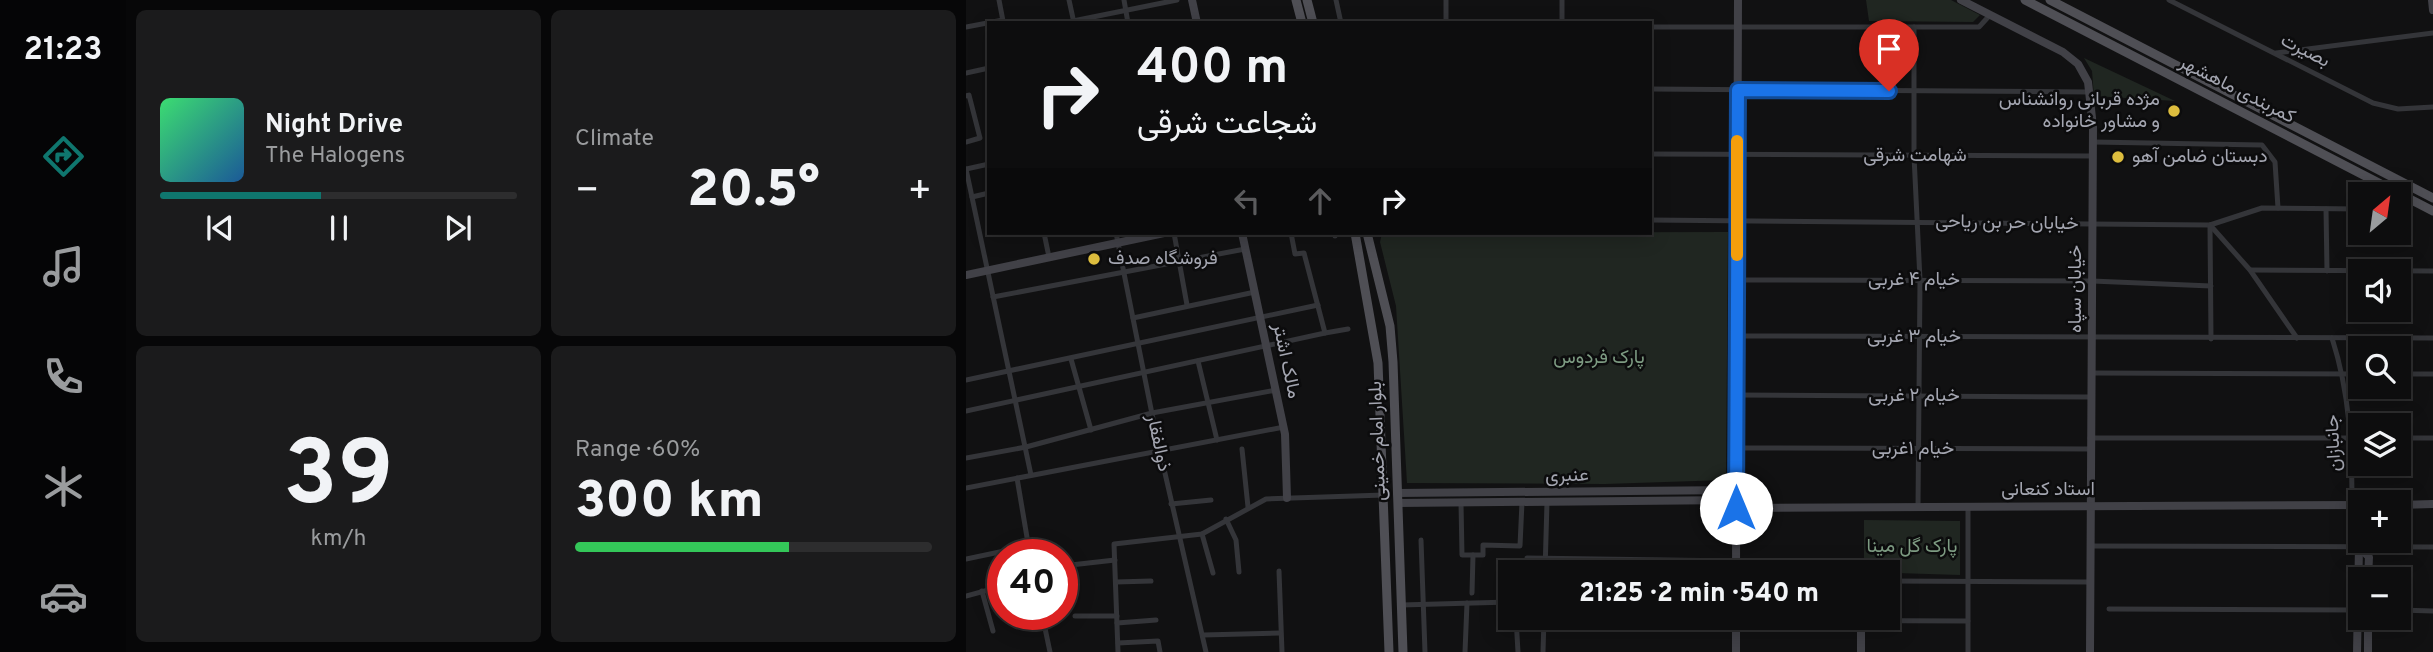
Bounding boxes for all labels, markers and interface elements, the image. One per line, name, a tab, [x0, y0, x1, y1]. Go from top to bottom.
pin	[1859, 19, 1919, 91]
street label: بصیرت	[2276, 29, 2334, 73]
icon: arrive	[1870, 30, 1908, 68]
text: 21:23	[24, 31, 102, 71]
text: 400 m	[1137, 39, 1288, 101]
icon: right	[1022, 49, 1113, 140]
street label: کمربندی ماهشهر	[2174, 50, 2299, 130]
place label: مژده قربانی روانشناس و مشاور خانواده	[1999, 88, 2160, 134]
marker: مژده قربانی روانشناس و مشاور خانواده	[2166, 103, 2182, 119]
text: شجاعت شرقی	[1137, 105, 1317, 145]
text: Night Drive	[265, 109, 403, 142]
text: Climate	[575, 125, 654, 154]
icon: directions	[39, 132, 88, 181]
text: The Halogens	[265, 142, 405, 171]
street label: شهامت شرقی	[1863, 144, 1967, 168]
place label: دبستان ضامن آهو	[2132, 145, 2268, 169]
marker: دبستان ضامن آهو	[2110, 149, 2126, 165]
text: 20.5°	[687, 159, 820, 225]
text: −	[575, 168, 600, 217]
text: +	[907, 168, 932, 217]
icon: left	[1228, 182, 1266, 220]
icon: ahead	[1301, 182, 1339, 220]
icon: right	[1374, 182, 1412, 220]
north arrow	[2348, 182, 2412, 245]
map controls	[2348, 182, 2411, 630]
icon: previous	[201, 209, 239, 247]
icon: pause	[320, 209, 358, 247]
icon: next	[439, 209, 477, 247]
street label: خیابان حر بن ریاحی	[1935, 210, 2079, 236]
icon: music	[39, 242, 88, 291]
street label: خیابان سپاه	[2064, 245, 2088, 333]
place label: فروشگاه صدف	[1108, 247, 1218, 271]
marker: فروشگاه صدف	[1086, 251, 1102, 267]
button: sound	[2348, 259, 2411, 322]
street label: خیام ۴ غربی	[1868, 268, 1960, 292]
street label: مالک اشتر	[1266, 320, 1306, 401]
street label: خیام ۳ غربی	[1867, 325, 1961, 349]
button: search	[2348, 336, 2411, 399]
park label: پارک فردوس	[1553, 346, 1645, 370]
icon: phone	[39, 352, 88, 401]
street label: بلوار امام خمینی	[1364, 381, 1392, 501]
street label: خیام ۲ غربی	[1868, 384, 1960, 408]
street label: ذوالفقار	[1140, 411, 1176, 474]
button: layers	[2348, 413, 2411, 476]
street label: جانبازان	[2321, 414, 2347, 472]
text: 39	[283, 422, 394, 537]
text: Range · 60%	[575, 436, 700, 465]
street label: خیام ۱غربی	[1872, 437, 1954, 461]
icon: climate	[39, 462, 88, 511]
street label: عنبری	[1545, 464, 1589, 488]
text: 300 km	[575, 470, 763, 536]
position arrow	[1699, 471, 1773, 545]
street label: استاد کنعانی	[2001, 478, 2095, 502]
button: +	[2348, 490, 2411, 553]
text: km/h	[311, 525, 366, 554]
park label: پارک گل مینا	[1867, 535, 1957, 559]
speed limit sign: 40	[987, 539, 1078, 630]
button: −	[2348, 567, 2411, 630]
icon: car	[39, 572, 88, 621]
text: 21:25 · 2 min · 540 m	[1579, 578, 1819, 611]

